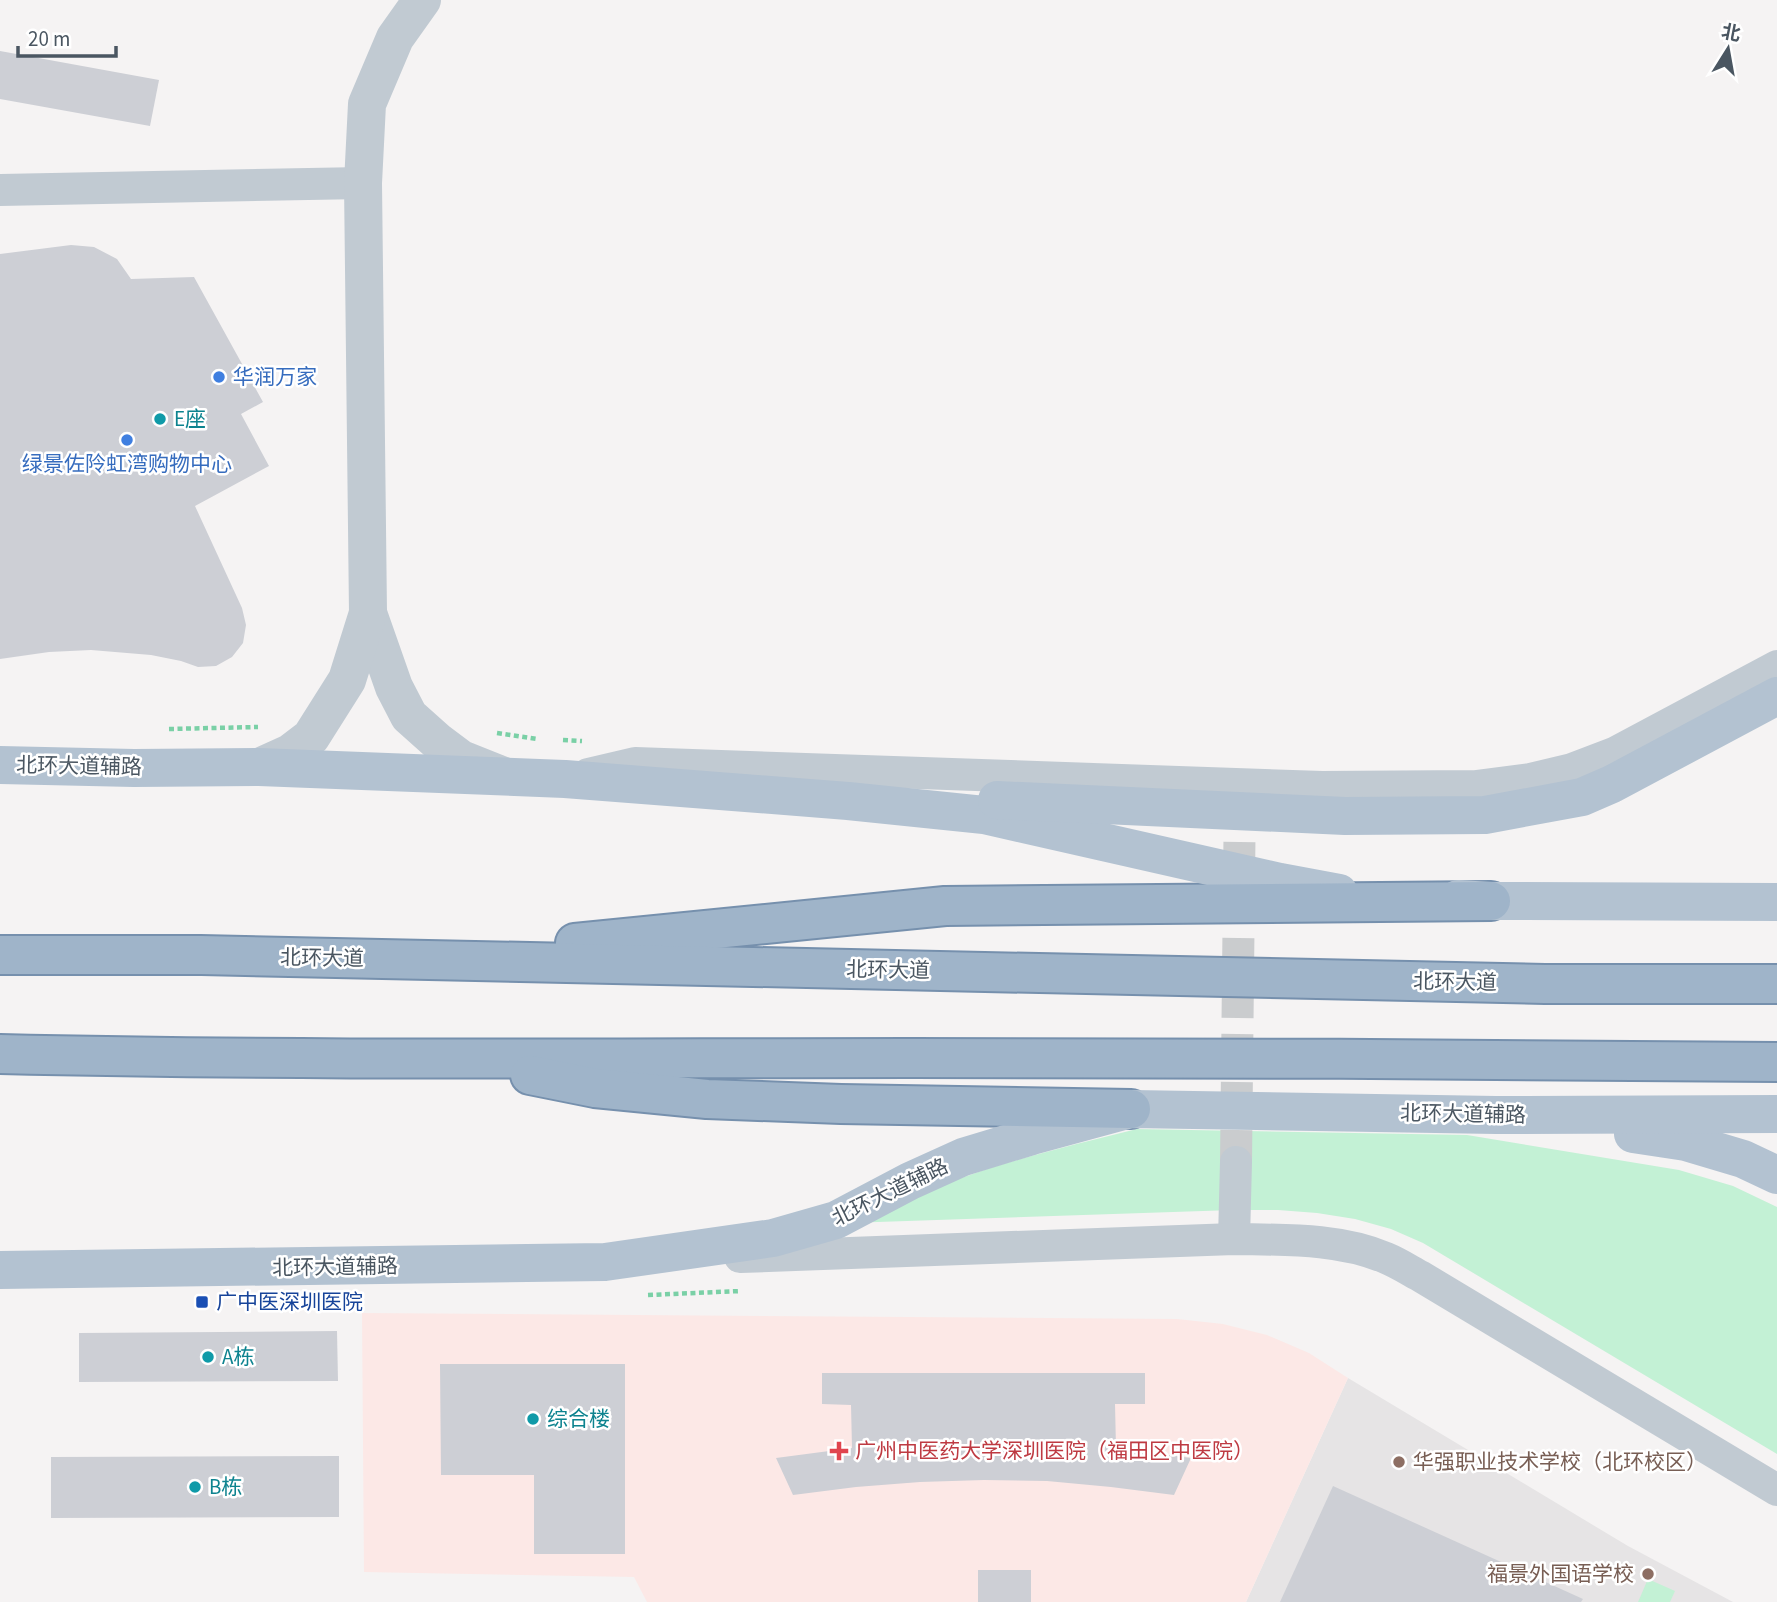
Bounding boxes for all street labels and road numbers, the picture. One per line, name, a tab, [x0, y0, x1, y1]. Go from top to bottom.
street label: 北环大道辅路	[16, 750, 142, 782]
street label: 北环大道	[280, 942, 364, 974]
street label: 北环大道	[846, 954, 930, 986]
street label: 北环大道	[1413, 966, 1497, 998]
street label: 北环大道辅路	[1400, 1098, 1526, 1130]
street label: 北环大道辅路	[827, 1151, 953, 1233]
street label: 北环大道辅路	[272, 1251, 398, 1283]

